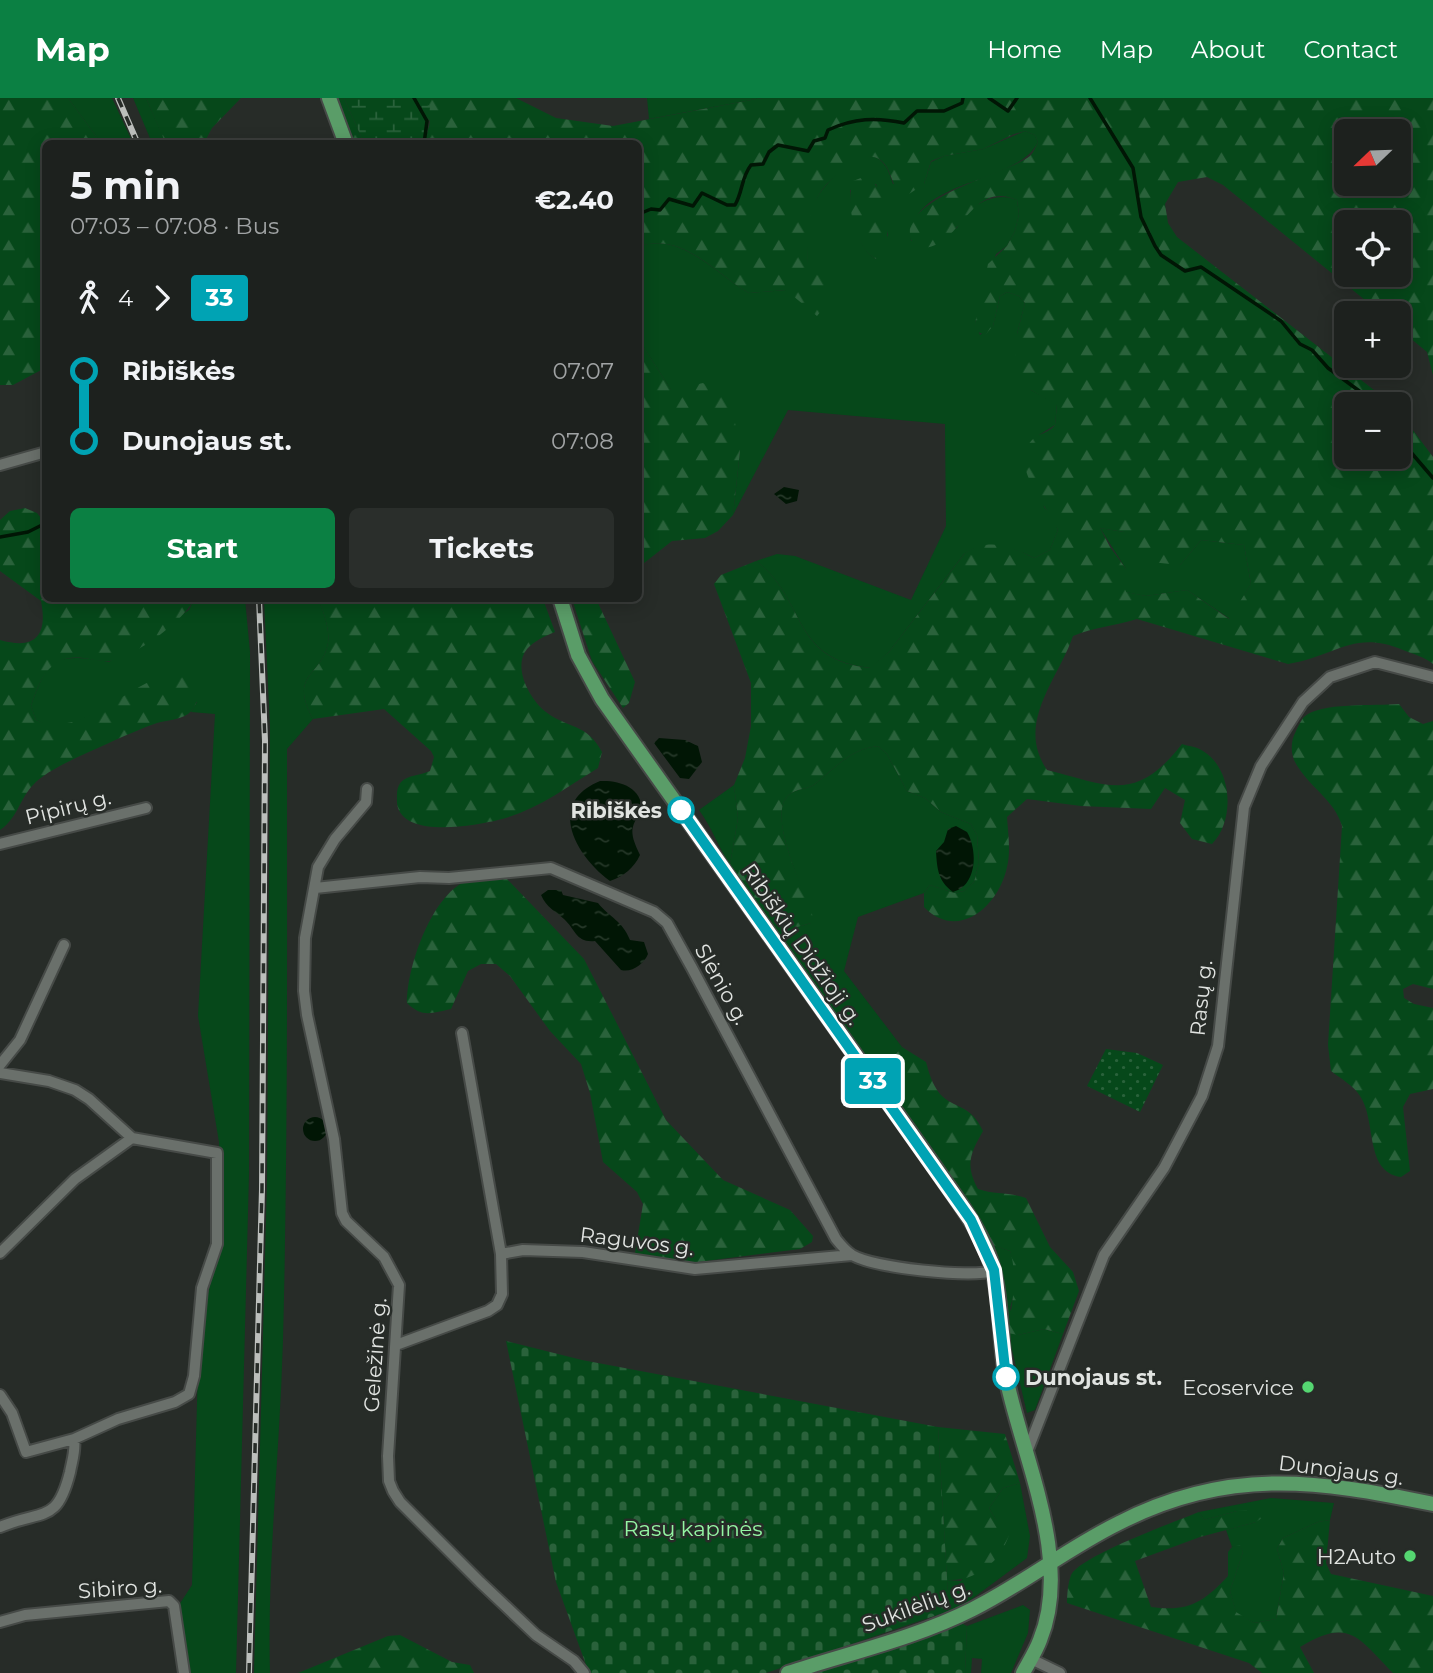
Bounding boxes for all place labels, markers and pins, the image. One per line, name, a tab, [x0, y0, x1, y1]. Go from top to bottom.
marker: Ribiškės	[668, 797, 694, 823]
place label: Ribiškės	[571, 798, 662, 823]
marker: Dunojaus st.	[993, 1364, 1019, 1390]
place label: Dunojaus st.	[1025, 1365, 1162, 1390]
place label: Ecoservice	[1182, 1375, 1294, 1400]
marker: Ecoservice	[1300, 1379, 1316, 1395]
place label: H2Auto	[1317, 1544, 1396, 1569]
marker: H2Auto	[1402, 1548, 1418, 1564]

